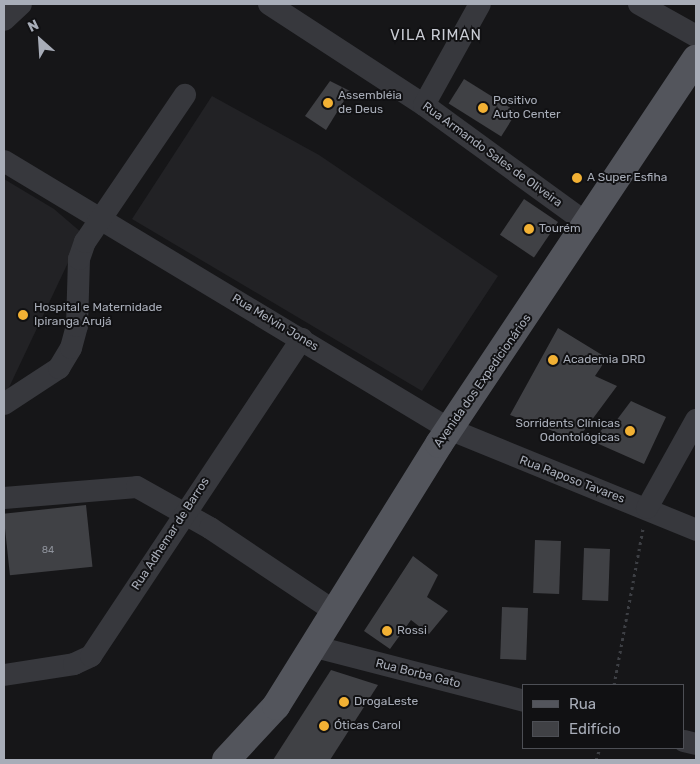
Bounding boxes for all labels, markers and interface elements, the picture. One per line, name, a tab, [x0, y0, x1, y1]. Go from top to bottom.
north arrow	[15, 15, 65, 65]
text: N	[25, 16, 41, 36]
district label: VILA RIMAN	[389, 27, 483, 45]
place label: Assembléia de Deus	[338, 89, 402, 117]
place label: Positivo Auto Center	[493, 94, 561, 122]
marker: Assembléia de Deus	[322, 97, 334, 109]
street label: Rua Armando Sales de Oliveira	[419, 99, 565, 211]
marker: Positivo Auto Center	[477, 102, 489, 114]
place label: A Super Esfiha	[587, 171, 668, 185]
marker: A Super Esfiha	[571, 172, 583, 184]
place label: Tourém	[539, 222, 581, 236]
marker: Tourém	[523, 223, 535, 235]
street label: Rua Melvin Jones	[229, 292, 321, 354]
place label: Hospital e Maternidade Ipiranga Arujá	[34, 301, 162, 329]
marker: Hospital e Maternidade Ipiranga Arujá	[16, 308, 30, 322]
street label: Avenida dos Expedicionários	[431, 312, 535, 450]
place label: Academia DRD	[563, 353, 646, 367]
marker: Academia DRD	[547, 354, 559, 366]
place label: Sorridents Clínicas Odontológicas	[515, 417, 620, 445]
marker: Sorridents Clínicas Odontológicas	[624, 425, 636, 437]
street label: Rua Raposo Tavares	[517, 453, 627, 507]
street label: Rua Adhemar de Barros	[129, 475, 213, 593]
house number: 84	[42, 545, 54, 557]
place label: Rossi	[397, 624, 427, 638]
marker: Rossi	[381, 625, 393, 637]
street label: Rua Borba Gato	[374, 656, 462, 692]
legend	[522, 684, 685, 749]
place label: DrogaLeste	[354, 695, 418, 709]
text: Rua	[569, 695, 596, 713]
marker: DrogaLeste	[338, 696, 350, 708]
place label: Óticas Carol	[334, 719, 401, 733]
marker: Óticas Carol	[318, 720, 330, 732]
text: Edifício	[569, 720, 621, 738]

